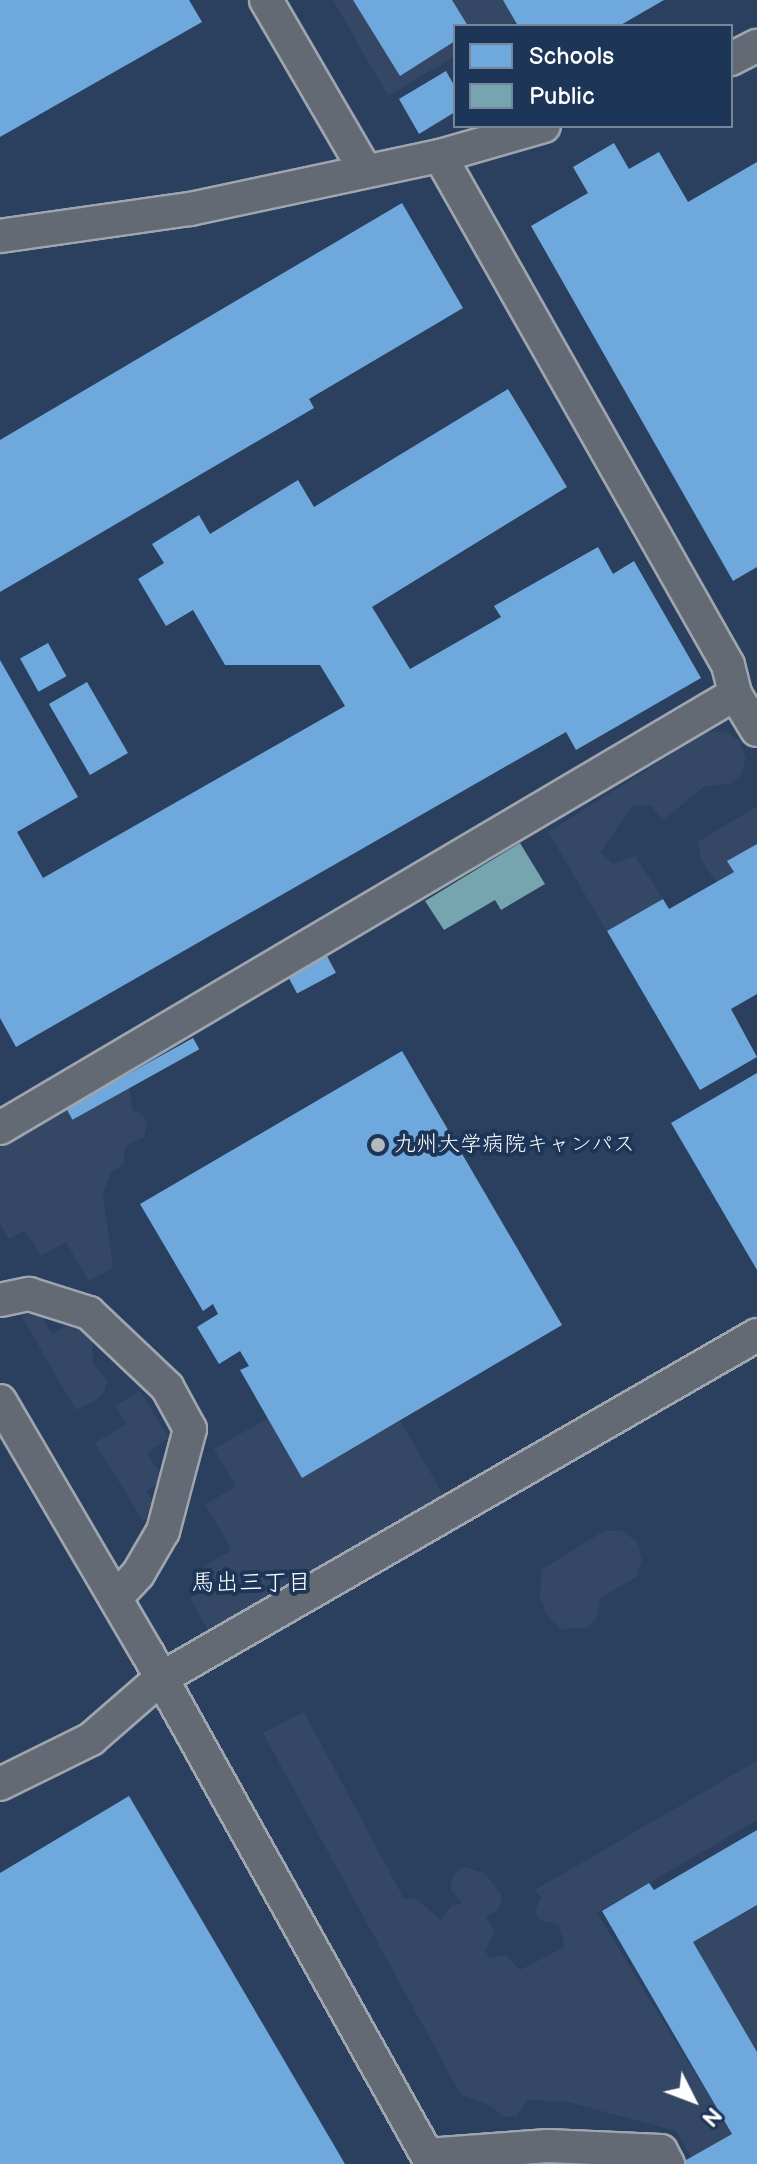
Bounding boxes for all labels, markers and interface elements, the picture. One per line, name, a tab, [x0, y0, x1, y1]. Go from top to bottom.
legend	[453, 24, 733, 128]
text: Schools	[529, 42, 614, 71]
text: Public	[529, 82, 595, 111]
place label: 九州大学病院キャンパス	[394, 1132, 636, 1158]
marker: 九州大学病院キャンパス	[369, 1136, 387, 1154]
district label: 馬出三丁目	[191, 1569, 311, 1597]
north arrow	[653, 2060, 733, 2140]
text: N	[696, 2101, 727, 2132]

